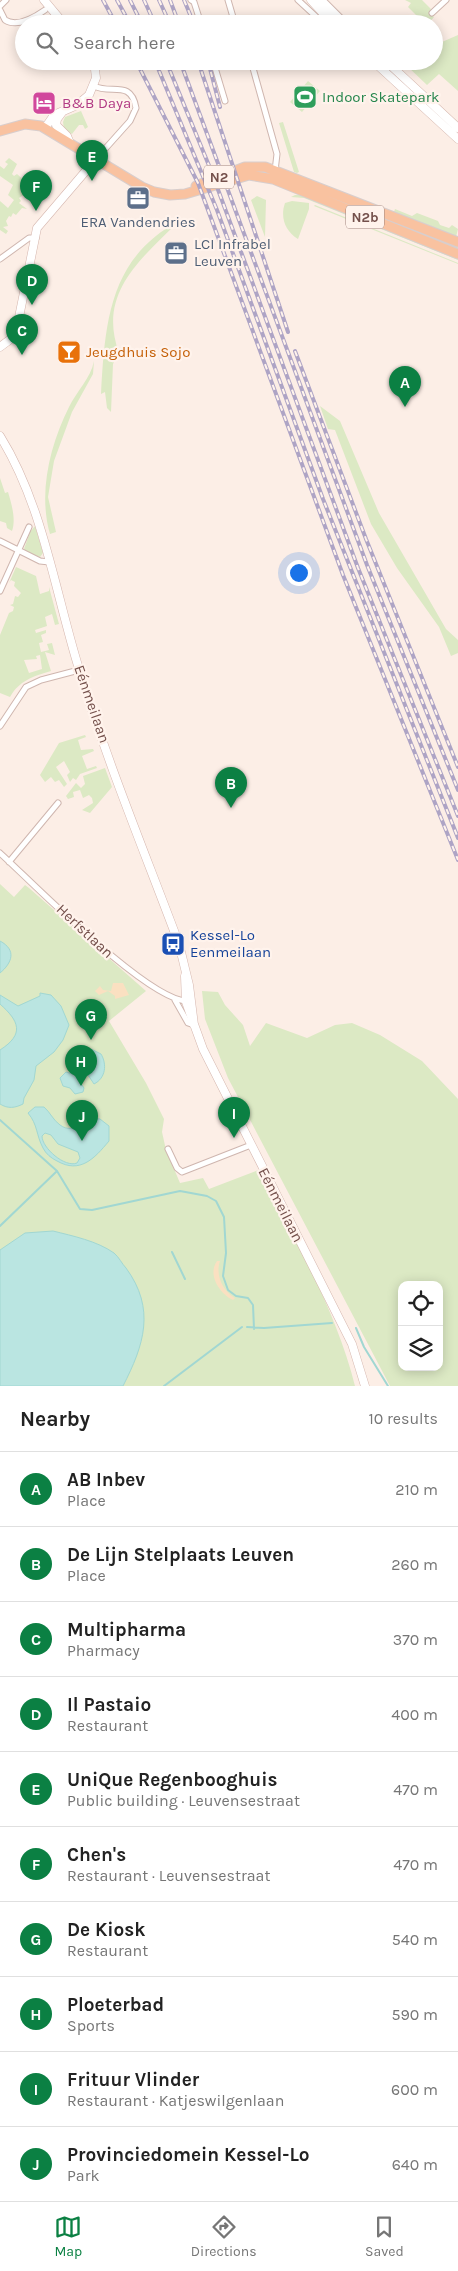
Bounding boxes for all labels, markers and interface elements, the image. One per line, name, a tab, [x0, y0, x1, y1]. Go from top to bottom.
search box	[15, 15, 443, 70]
icon: search	[33, 29, 61, 57]
text: Search here	[73, 32, 175, 54]
sports icon: Indoor Skatepark	[292, 84, 318, 110]
place label: Indoor Skatepark	[322, 88, 440, 106]
hotel icon: B&B Daya	[31, 90, 57, 116]
place label: B&B Daya	[62, 94, 131, 112]
pin: E	[76, 140, 108, 181]
road number: N2	[204, 166, 234, 188]
pin: F	[20, 170, 52, 211]
office icon: ERA Vandendries	[125, 185, 151, 211]
road number: N2b	[346, 206, 384, 228]
place label: ERA Vandendries	[80, 213, 196, 231]
place label: LCI Infrabel Leuven	[194, 235, 271, 270]
office icon: LCI Infrabel Leuven	[163, 240, 189, 266]
pin: D	[16, 264, 48, 305]
pin: C	[6, 314, 38, 355]
bar icon: Jeugdhuis Sojo	[56, 339, 82, 365]
place label: Jeugdhuis Sojo	[86, 343, 190, 361]
pin: A	[389, 366, 421, 407]
your location	[286, 560, 312, 586]
street label: Eénmeilaan	[70, 663, 114, 745]
pin: B	[215, 767, 247, 808]
street label: Herfstlaan	[53, 900, 117, 962]
place label: Kessel-Lo Eenmeilaan	[190, 926, 271, 961]
bus stop icon: Kessel-Lo Eenmeilaan	[160, 931, 186, 957]
pin: G	[75, 999, 107, 1040]
pin: H	[65, 1045, 97, 1086]
pin: I	[218, 1097, 250, 1138]
pin: J	[66, 1100, 98, 1141]
street label: Eénmeilaan	[255, 1165, 307, 1245]
map controls	[398, 1281, 443, 1371]
button: locate	[398, 1281, 443, 1326]
button: layers	[398, 1326, 443, 1371]
text: Nearby	[20, 1407, 90, 1431]
text: 10 results	[368, 1409, 438, 1428]
text: AB Inbev	[67, 1469, 145, 1491]
text: A	[31, 1480, 41, 1499]
text: 210 m	[395, 1480, 438, 1499]
text: Place	[67, 1491, 106, 1510]
text: De Lijn Stelplaats Leuven	[67, 1544, 294, 1566]
text: B	[31, 1555, 41, 1574]
text: 260 m	[391, 1555, 438, 1574]
text: Place	[67, 1566, 106, 1585]
text: Multipharma	[67, 1619, 186, 1641]
text: C	[31, 1630, 41, 1649]
text: 370 m	[393, 1630, 438, 1649]
text: Pharmacy	[67, 1641, 140, 1660]
text: Il Pastaio	[67, 1694, 151, 1716]
text: D	[31, 1705, 41, 1724]
text: 400 m	[391, 1705, 438, 1724]
text: Restaurant	[67, 1716, 148, 1735]
text: UniQue Regenbooghuis	[67, 1769, 278, 1791]
text: E	[31, 1780, 41, 1799]
text: 470 m	[393, 1780, 438, 1799]
text: Public building · Leuvensestraat	[67, 1791, 300, 1810]
text: Chen's	[67, 1844, 126, 1866]
text: F	[32, 1855, 40, 1874]
text: 470 m	[393, 1855, 438, 1874]
text: Restaurant · Leuvensestraat	[67, 1866, 270, 1885]
text: De Kiosk	[67, 1919, 146, 1941]
text: G	[31, 1930, 41, 1949]
text: 540 m	[392, 1930, 438, 1949]
text: Restaurant	[67, 1941, 148, 1960]
text: Ploeterbad	[67, 1994, 164, 2016]
text: H	[30, 2005, 42, 2024]
text: 590 m	[391, 2005, 438, 2024]
text: Sports	[67, 2016, 115, 2035]
text: Frituur Vlinder	[67, 2069, 199, 2091]
text: I	[34, 2080, 38, 2099]
text: 600 m	[391, 2080, 438, 2099]
text: Restaurant · Katjeswilgenlaan	[67, 2091, 284, 2110]
text: Provinciedomein Kessel-Lo	[67, 2144, 310, 2166]
text: J	[32, 2155, 40, 2174]
text: 640 m	[392, 2155, 438, 2174]
text: Park	[67, 2166, 99, 2185]
tab: Map	[54, 2213, 82, 2260]
tab: Directions	[191, 2213, 257, 2260]
tab: Saved	[365, 2213, 404, 2260]

